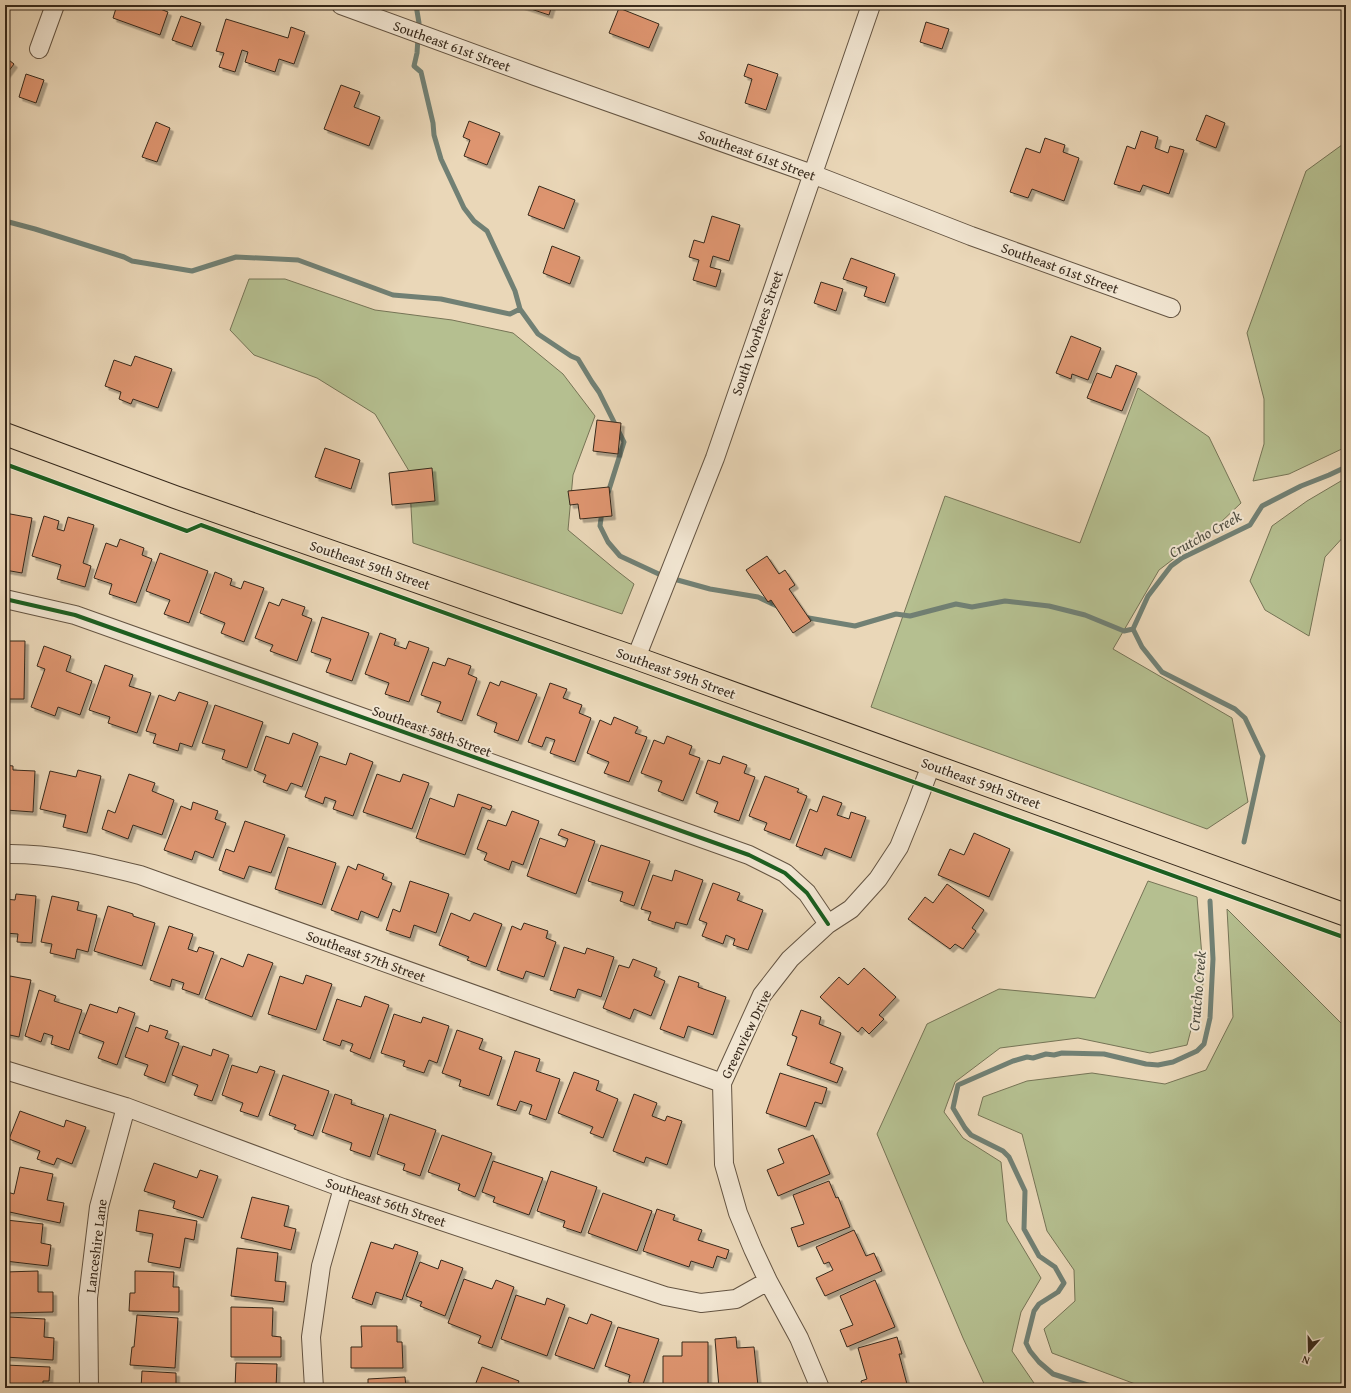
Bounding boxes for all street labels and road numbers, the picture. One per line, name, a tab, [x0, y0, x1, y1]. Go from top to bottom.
street label: Southeast 61st Street	[391, 15, 514, 77]
street label: Southeast 61st Street	[696, 124, 819, 186]
street label: Southeast 61st Street	[999, 237, 1122, 299]
street label: South Voorhees Street	[726, 268, 788, 398]
street label: Southeast 59th Street	[307, 535, 433, 595]
street label: Southeast 59th Street	[613, 642, 739, 704]
street label: Southeast 58th Street	[369, 700, 495, 762]
street label: Southeast 59th Street	[918, 752, 1044, 814]
street label: Southeast 57th Street	[303, 925, 429, 987]
street label: Greenview Drive	[716, 986, 776, 1082]
street label: Southeast 56th Street	[323, 1172, 449, 1232]
street label: Lanceshire Lane	[80, 1197, 112, 1294]

